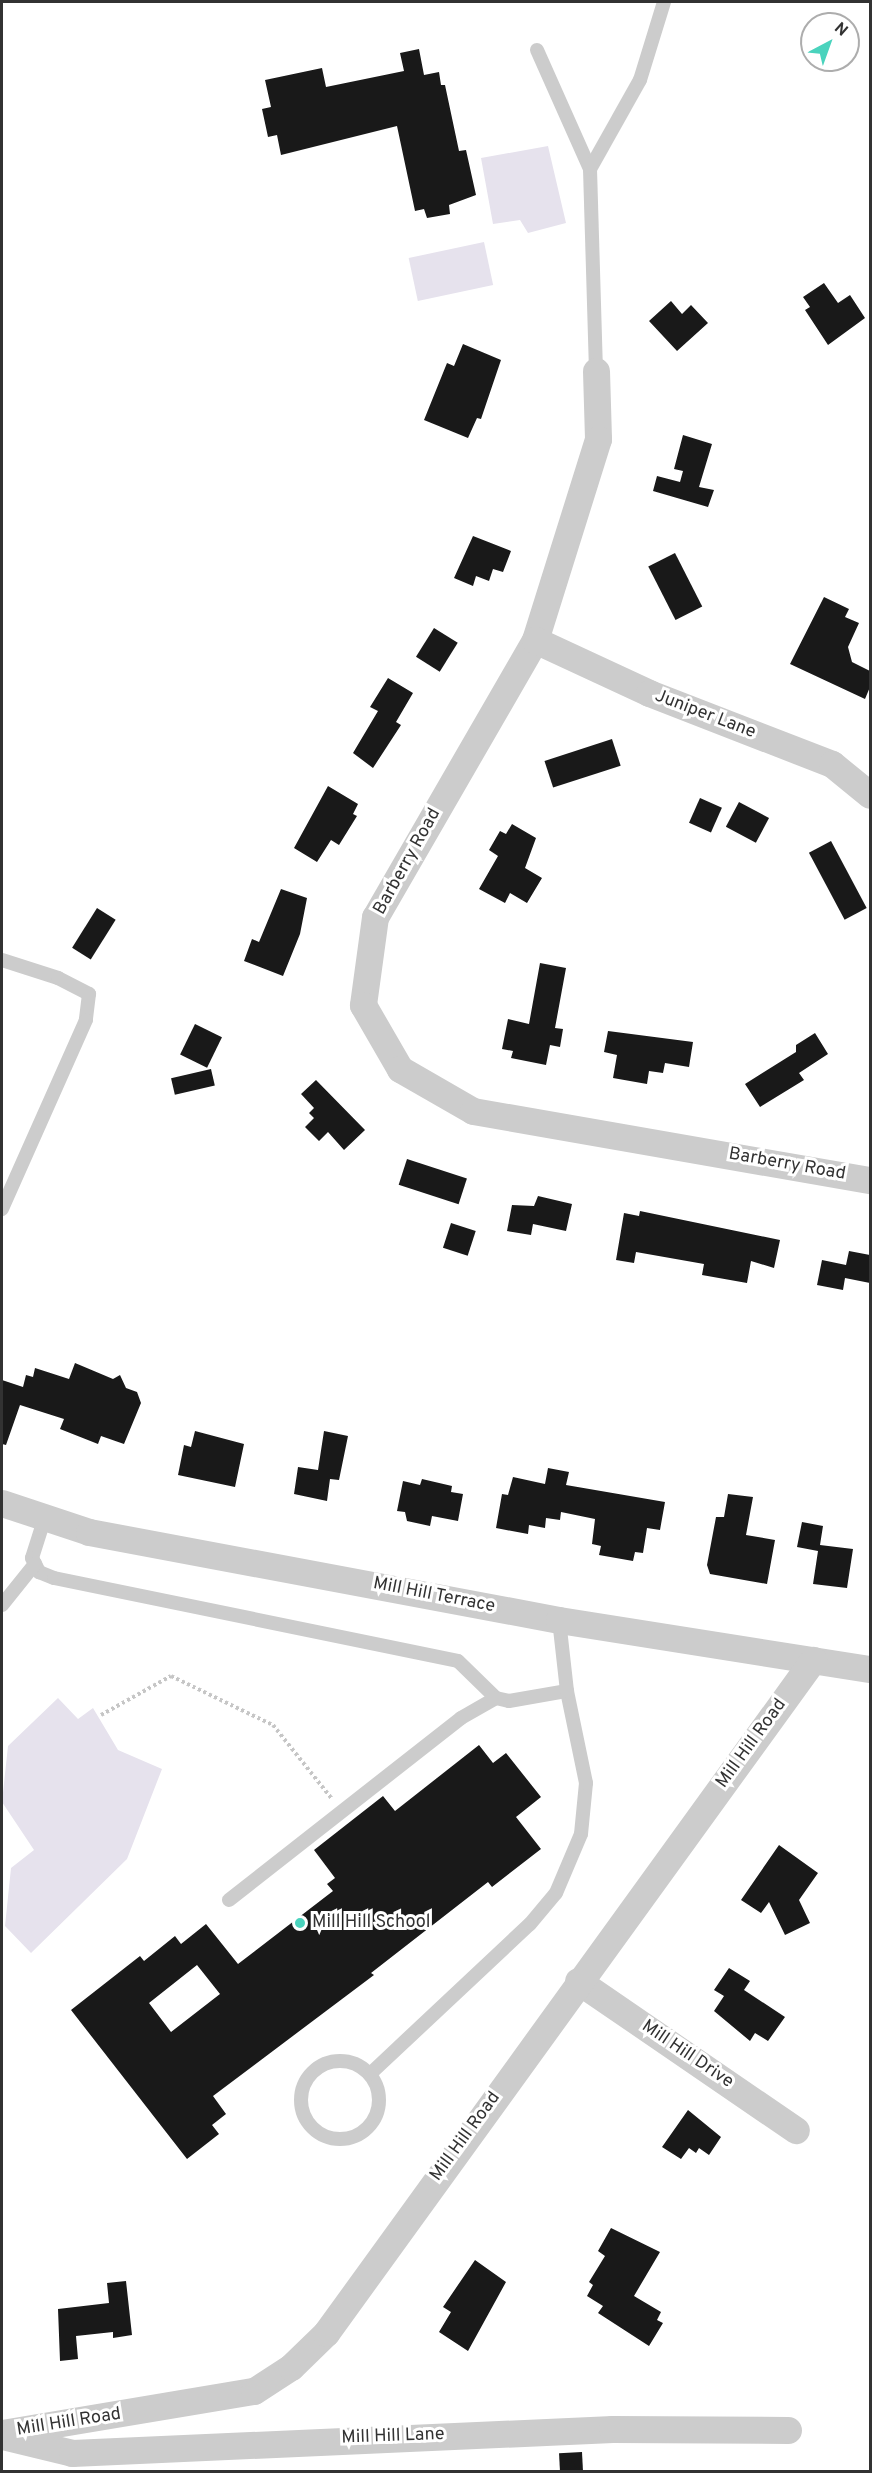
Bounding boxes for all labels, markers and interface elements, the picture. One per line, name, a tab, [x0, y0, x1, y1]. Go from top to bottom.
north arrow	[800, 12, 860, 72]
text: N	[830, 19, 851, 41]
street label: Juniper Lane	[652, 686, 758, 744]
street label: Barberry Road	[370, 805, 446, 919]
street label: Barberry Road	[727, 1144, 847, 1186]
street label: Mill Hill Terrace	[371, 1574, 497, 1618]
street label: Mill Hill Road	[712, 1695, 792, 1793]
place label: Mill Hill School	[312, 1912, 430, 1934]
marker: Mill Hill School	[293, 1916, 307, 1930]
street label: Mill Hill Drive	[637, 2016, 737, 2094]
street label: Mill Hill Road	[426, 2088, 506, 2186]
street label: Mill Hill Road	[15, 2404, 123, 2442]
street label: Mill Hill Lane	[341, 2424, 445, 2450]

